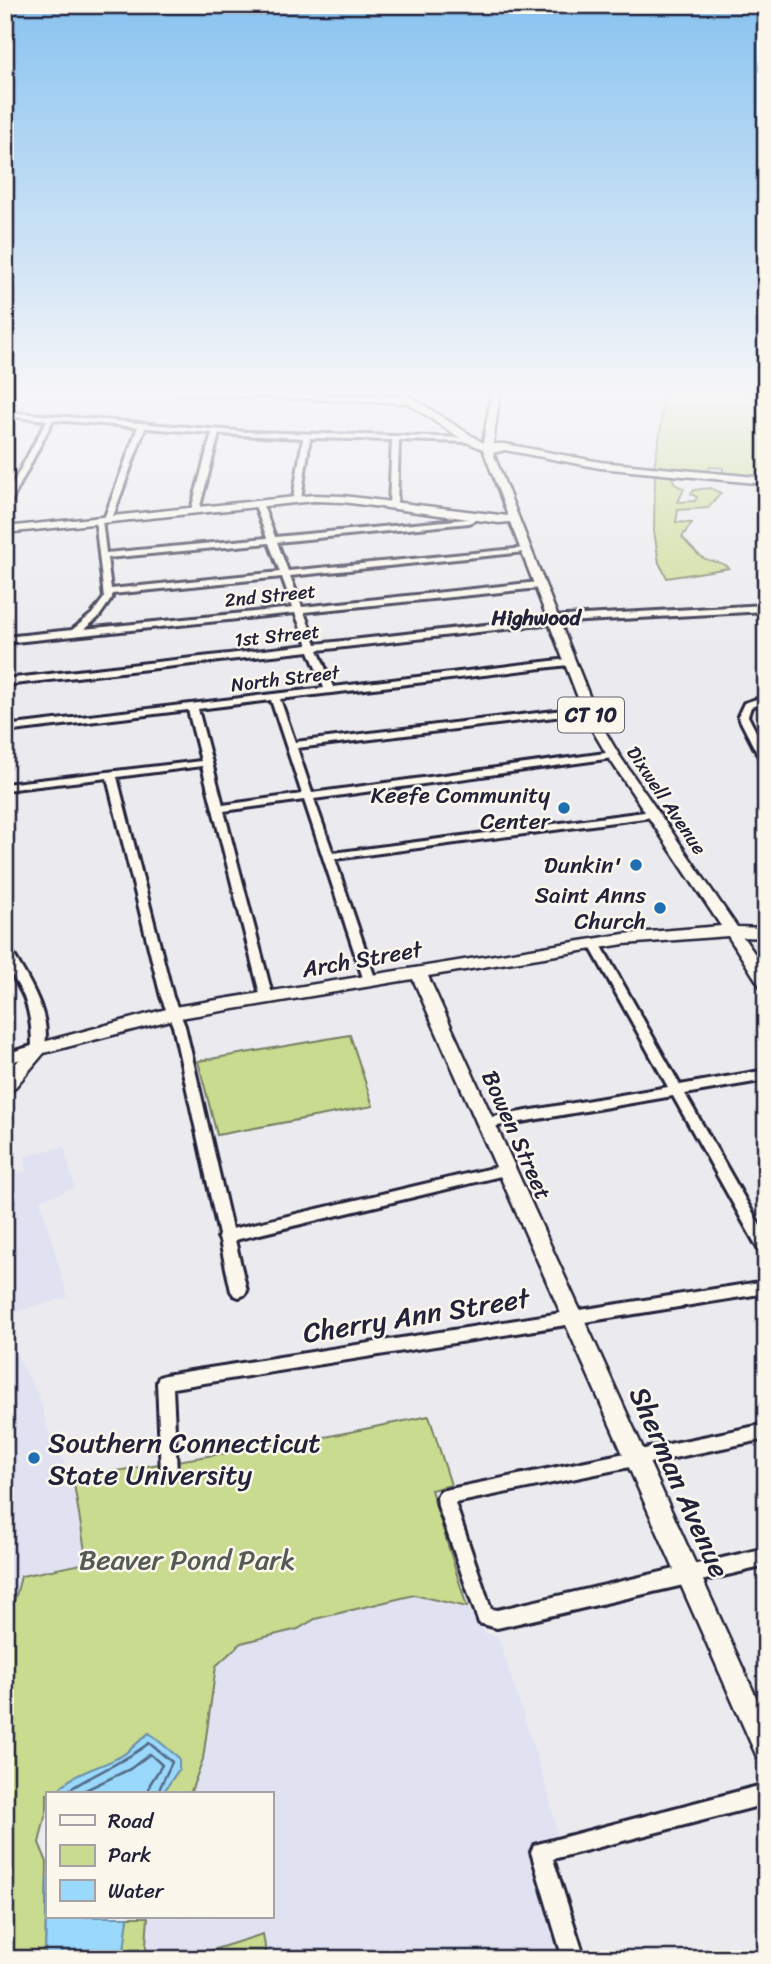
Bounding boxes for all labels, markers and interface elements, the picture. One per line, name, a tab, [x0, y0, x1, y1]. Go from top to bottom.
street label: 2nd Street	[223, 574, 317, 617]
district label: Highwood	[491, 599, 582, 637]
street label: 1st Street	[233, 615, 321, 656]
street label: North Street	[229, 655, 343, 702]
road number: CT 10	[558, 698, 624, 732]
street label: Dixwell Avenue	[618, 739, 716, 862]
place label: Keefe Community Center	[371, 775, 552, 842]
marker: Keefe Community Center	[556, 800, 572, 816]
place label: Dunkin'	[544, 845, 622, 886]
marker: Dunkin'	[628, 857, 644, 873]
place label: Saint Anns Church	[535, 875, 646, 942]
marker: Saint Anns Church	[652, 900, 668, 916]
street label: Arch Street	[298, 929, 427, 990]
street label: Bowen Street	[470, 1064, 563, 1207]
street label: Cherry Ann Street	[299, 1273, 535, 1358]
street label: Sherman Avenue	[615, 1378, 744, 1586]
place label: Southern Connecticut State University	[48, 1418, 321, 1499]
marker: Southern Connecticut State University	[26, 1450, 42, 1466]
park label: Beaver Pond Park	[79, 1535, 295, 1584]
legend	[46, 1792, 273, 1918]
text: Road	[108, 1802, 155, 1840]
text: Park	[108, 1836, 151, 1874]
text: Water	[108, 1872, 165, 1910]

